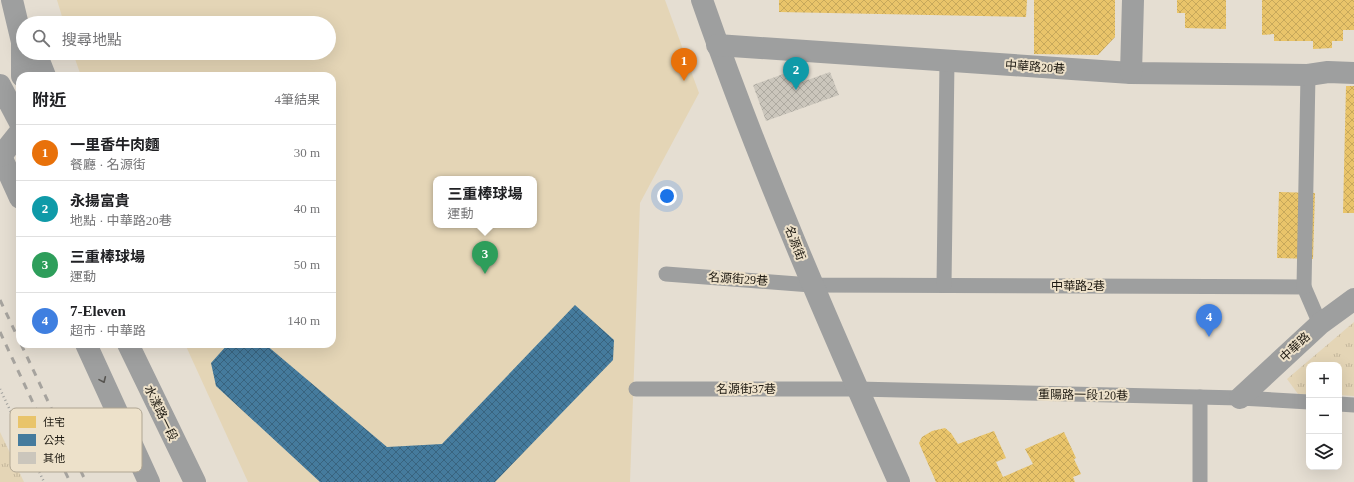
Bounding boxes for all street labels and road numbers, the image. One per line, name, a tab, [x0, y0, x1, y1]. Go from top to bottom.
street label: 中華路20巷	[1005, 58, 1065, 76]
street label: 名源街	[782, 224, 808, 262]
street label: 名源街29巷	[708, 270, 768, 288]
street label: 中華路2巷	[1051, 279, 1105, 293]
street label: 中華路	[1277, 330, 1313, 364]
street label: 名源街37巷	[716, 382, 776, 396]
street label: 水漾路一段	[142, 383, 180, 443]
street label: 重陽路一段120巷	[1038, 387, 1128, 403]

